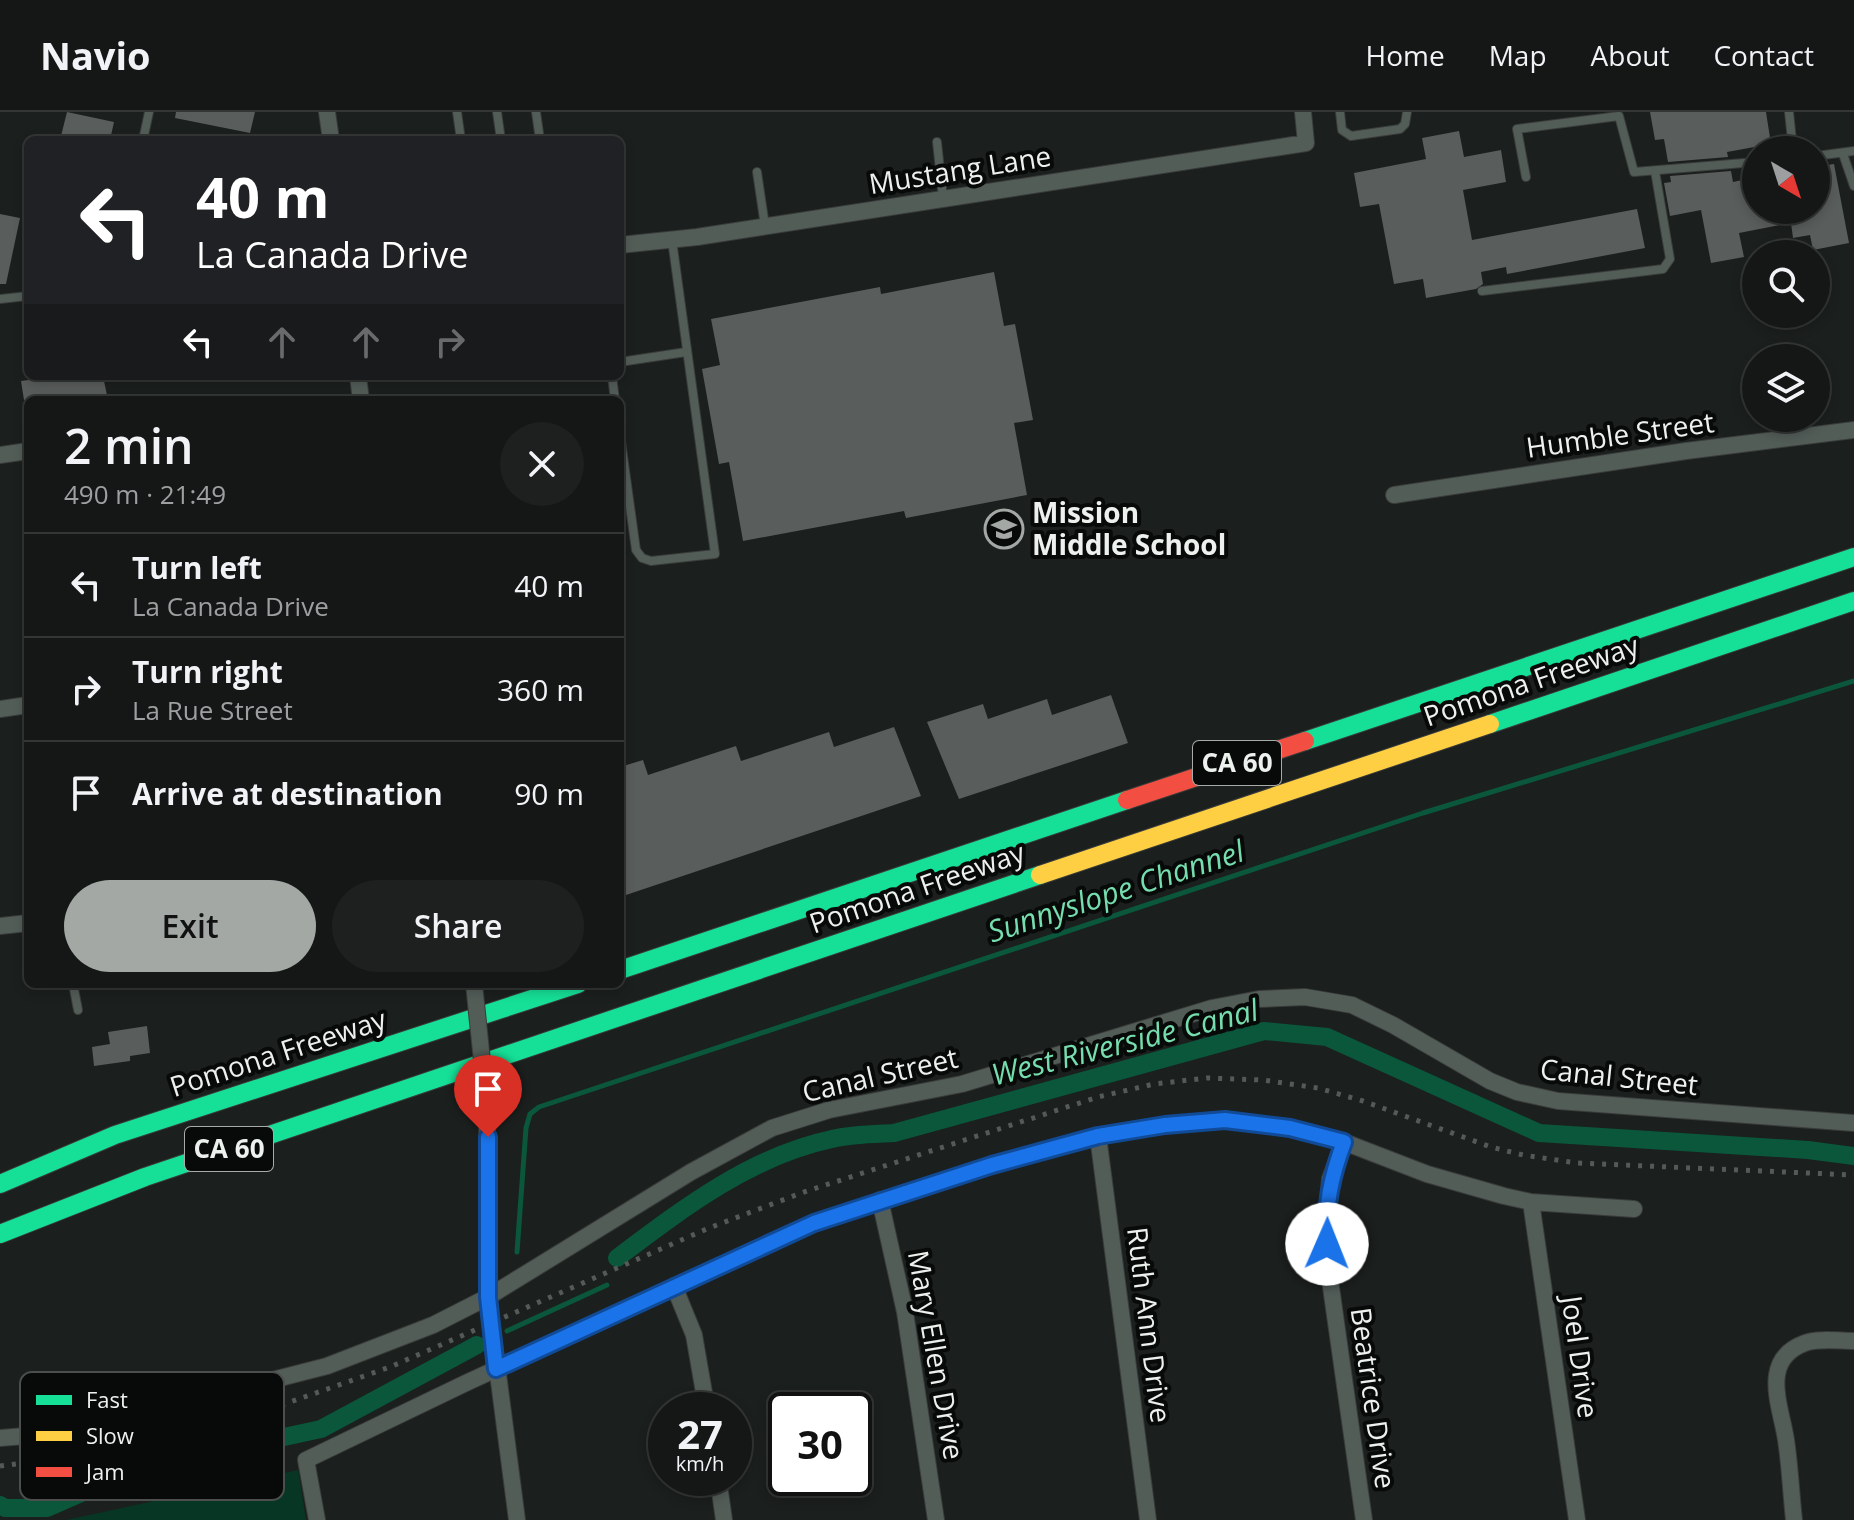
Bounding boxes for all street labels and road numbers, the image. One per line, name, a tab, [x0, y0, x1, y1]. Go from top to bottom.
street label: Mustang Lane	[866, 136, 1054, 202]
street label: Humble Street	[1524, 402, 1716, 466]
street label: Pomona Freeway	[1418, 625, 1644, 735]
road number: CA 60	[1193, 741, 1281, 785]
street label: Pomona Freeway	[804, 832, 1030, 942]
street label: Pomona Freeway	[165, 999, 392, 1105]
street label: Canal Street	[798, 1038, 961, 1110]
street label: Canal Street	[1538, 1049, 1700, 1103]
road number: CA 60	[185, 1127, 273, 1171]
street label: Ruth Ann Drive	[1119, 1225, 1181, 1425]
street label: Mary Ellen Drive	[900, 1247, 974, 1462]
street label: Joel Drive	[1553, 1290, 1608, 1420]
street label: Beatrice Drive	[1342, 1305, 1406, 1491]

